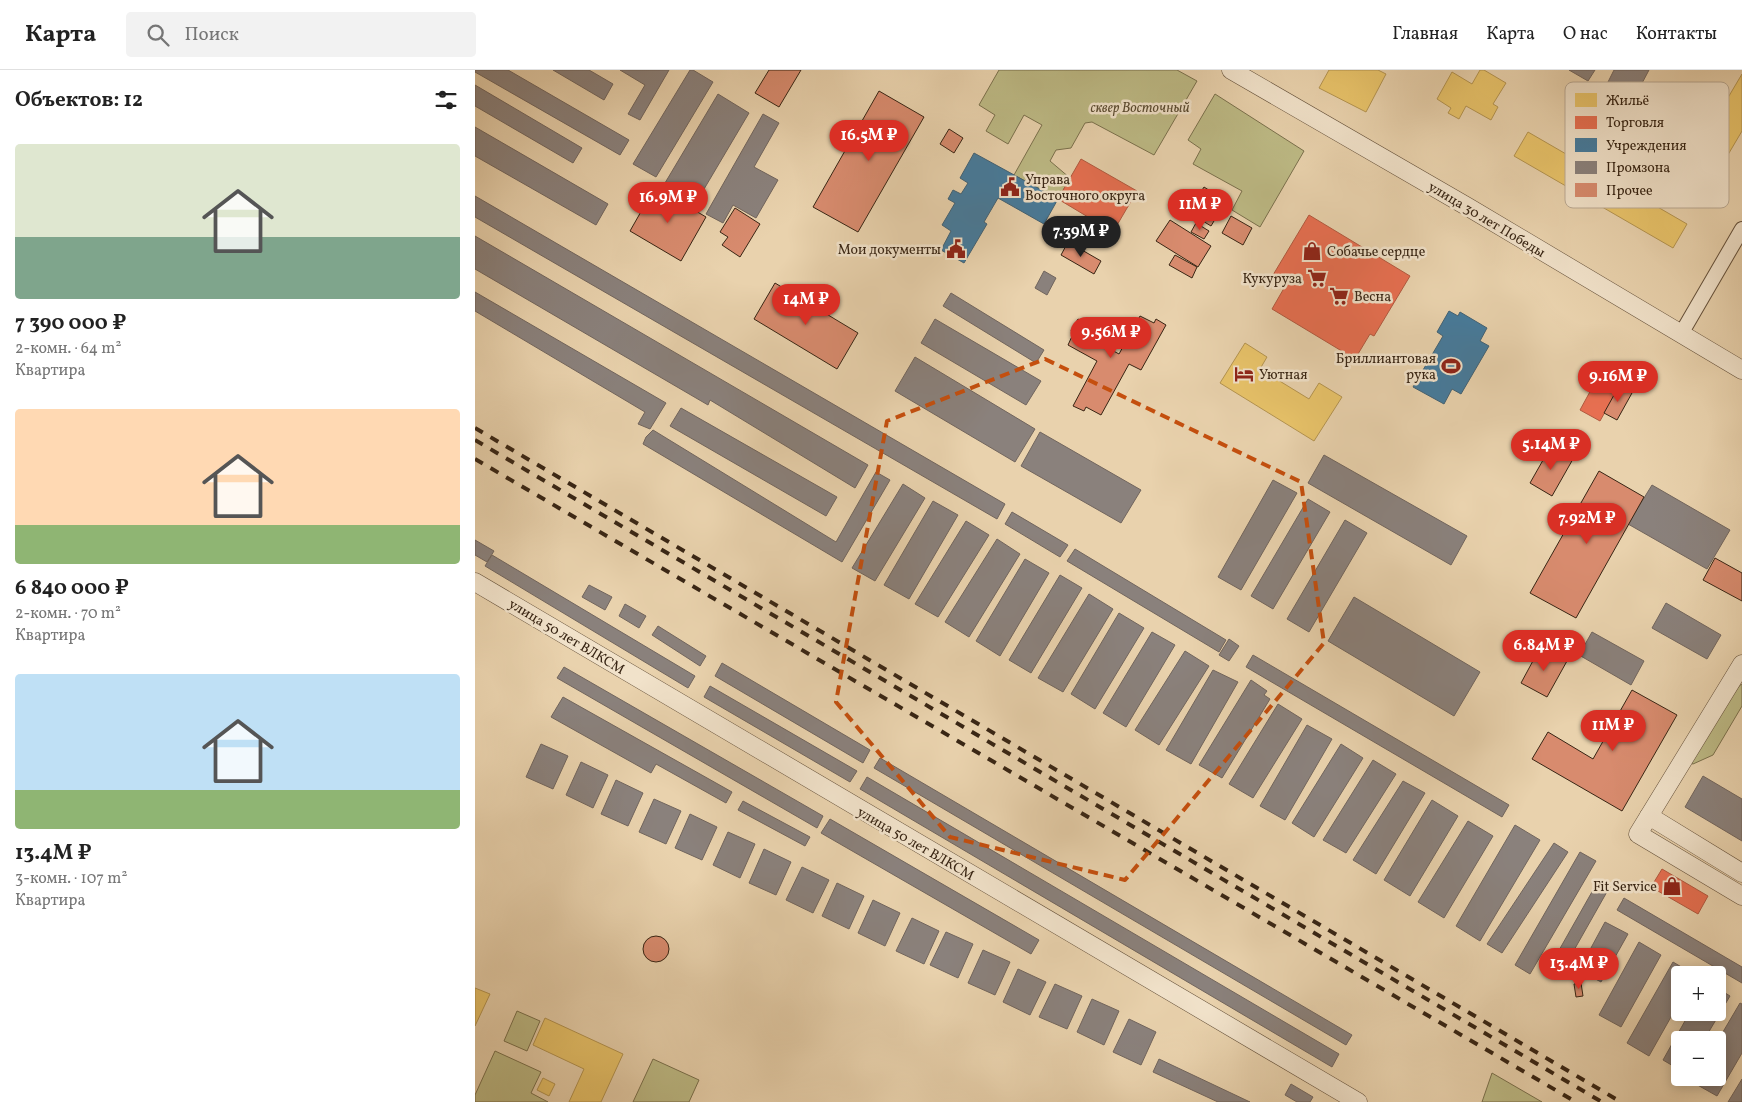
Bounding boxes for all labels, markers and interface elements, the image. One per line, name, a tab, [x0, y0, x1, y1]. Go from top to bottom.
search box	[126, 12, 476, 57]
text: Карта	[25, 18, 96, 52]
icon: search	[144, 21, 172, 49]
text: Поиск	[184, 22, 239, 48]
text: Главная	[1392, 22, 1458, 47]
text: Карта	[1486, 22, 1535, 47]
text: О нас	[1563, 22, 1608, 47]
text: Контакты	[1636, 22, 1717, 47]
legend	[1565, 82, 1729, 208]
text: Объектов: 12	[15, 86, 143, 115]
icon: filters	[432, 86, 460, 114]
text: Жильё	[1606, 92, 1650, 111]
park label: сквер Восточный	[1090, 99, 1190, 118]
text: Торговля	[1606, 114, 1664, 133]
pin: 16.5M ₽	[823, 119, 915, 162]
text: 16.5M ₽	[841, 125, 897, 147]
text: Учреждения	[1606, 137, 1686, 156]
text: Промзона	[1606, 159, 1670, 178]
place label: Управа Восточного округа	[1025, 171, 1145, 206]
icon: home	[193, 176, 283, 266]
public building icon: Управа Восточного округа	[999, 176, 1021, 198]
street label: улица 30 лет Победы	[1424, 178, 1548, 263]
pin: 16.9M ₽	[622, 182, 714, 224]
text: Прочее	[1606, 182, 1653, 201]
text: 16.9M ₽	[639, 187, 697, 209]
pin: 11M ₽	[1165, 189, 1235, 231]
text: 11M ₽	[1179, 194, 1221, 216]
pin: 7.39M ₽	[1035, 216, 1127, 258]
text: 7.39M ₽	[1053, 221, 1109, 243]
public building icon: Мои документы	[945, 238, 967, 260]
shop icon: Собачье сердце	[1301, 240, 1323, 262]
place label: Мои документы	[838, 241, 941, 260]
place label: Собачье сердце	[1327, 243, 1426, 262]
supermarket icon: Кукуруза	[1306, 267, 1328, 289]
place label: Кукуруза	[1242, 270, 1302, 289]
pin: 14M ₽	[771, 284, 841, 326]
supermarket icon: Весна	[1328, 285, 1350, 307]
place label: Весна	[1354, 288, 1391, 307]
text: 14M ₽	[783, 289, 829, 311]
text: 7 390 000 ₽	[15, 309, 126, 338]
pin: 9.56M ₽	[1065, 316, 1157, 359]
text: 9.56M ₽	[1081, 322, 1141, 344]
text: 2-комн. · 64 m²	[15, 338, 121, 360]
place label: Бриллиантовая рука	[1336, 350, 1436, 385]
sports icon: Бриллиантовая рука	[1440, 355, 1462, 377]
text: Квартира	[15, 360, 85, 382]
pin: 9.16M ₽	[1572, 360, 1664, 403]
hotel icon: Уютная	[1233, 363, 1255, 385]
place label: Уютная	[1259, 366, 1307, 385]
text: 9.16M ₽	[1589, 366, 1647, 388]
pin: 5.14M ₽	[1505, 428, 1597, 471]
text: 5.14M ₽	[1522, 434, 1580, 456]
icon: home	[193, 441, 283, 531]
pin: 7.92M ₽	[1541, 502, 1633, 545]
text: 7.92M ₽	[1558, 508, 1616, 530]
text: 6 840 000 ₽	[15, 574, 129, 603]
street label: улица 50 лет ВЛКСМ	[505, 595, 628, 680]
text: 2-комн. · 70 m²	[15, 603, 121, 625]
text: Квартира	[15, 625, 85, 647]
pin: 6.84M ₽	[1498, 630, 1590, 672]
text: 6.84M ₽	[1514, 635, 1574, 657]
icon: home	[193, 706, 283, 796]
pin: 11M ₽	[1578, 710, 1648, 752]
text: 11M ₽	[1592, 715, 1634, 737]
street label: улица 50 лет ВЛКСМ	[853, 803, 977, 886]
text: 13.4M ₽	[15, 839, 92, 868]
text: 3-комн. · 107 m²	[15, 868, 127, 890]
shop icon: Fit Service	[1661, 875, 1683, 897]
place label: Fit Service	[1593, 878, 1657, 897]
text: Квартира	[15, 890, 85, 912]
pin: 13.4M ₽	[1533, 948, 1625, 990]
text: 13.4M ₽	[1550, 953, 1608, 975]
map controls	[1671, 966, 1726, 1086]
button: +	[1671, 966, 1726, 1021]
button: −	[1671, 1031, 1726, 1086]

